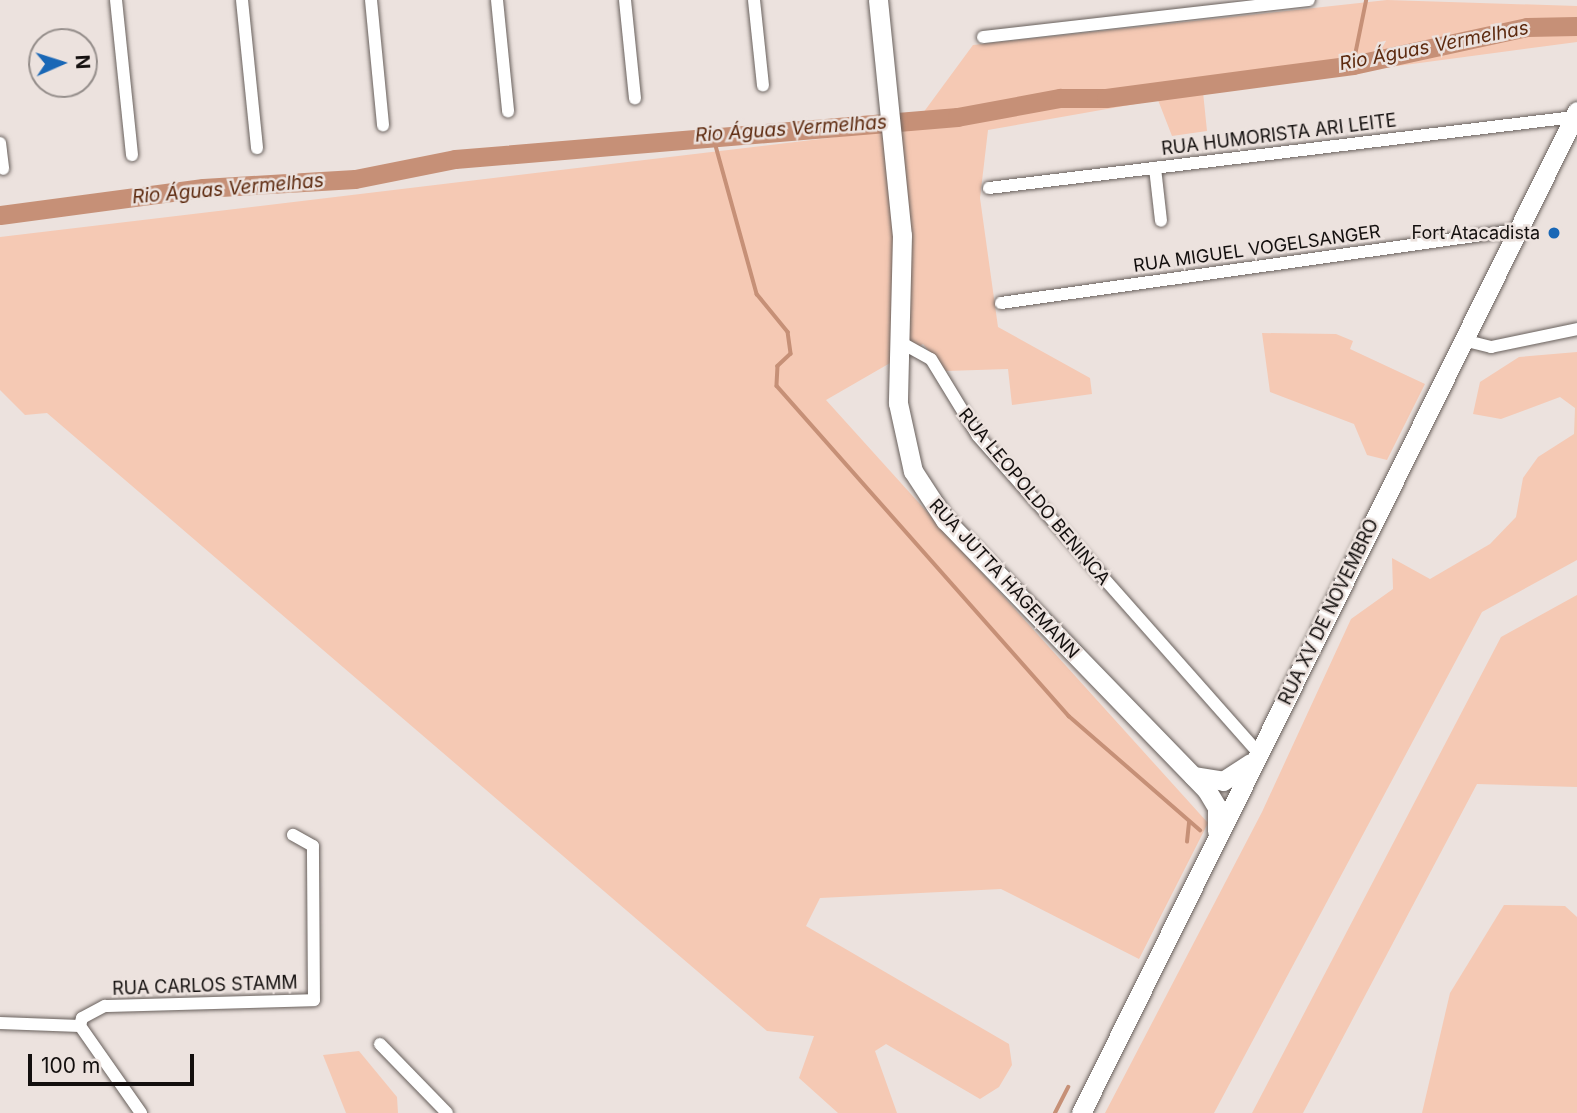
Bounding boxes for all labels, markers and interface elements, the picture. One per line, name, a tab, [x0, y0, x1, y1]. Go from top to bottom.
water label: Rio Águas Vermelhas	[1337, 16, 1531, 76]
north arrow	[28, 28, 98, 98]
text: N	[71, 54, 94, 70]
street label: RUA HUMORISTA ARI LEITE	[1160, 110, 1398, 160]
water label: Rio Águas Vermelhas	[694, 111, 888, 147]
water label: Rio Águas Vermelhas	[131, 169, 325, 209]
street label: RUA MIGUEL VOGELSANGER	[1132, 221, 1382, 277]
place label: Fort Atacadista	[1412, 222, 1540, 244]
marker: Fort Atacadista	[1546, 225, 1562, 241]
street label: RUA LEOPOLDO BENINCA	[954, 404, 1114, 590]
street label: RUA JUTTA HAGEMANN	[924, 495, 1084, 663]
street label: RUA XV DE NOVEMBRO	[1275, 516, 1383, 708]
street label: RUA CARLOS STAMM	[112, 972, 298, 1000]
scale bar	[32, 1040, 198, 1084]
text: 100 m	[41, 1053, 100, 1078]

